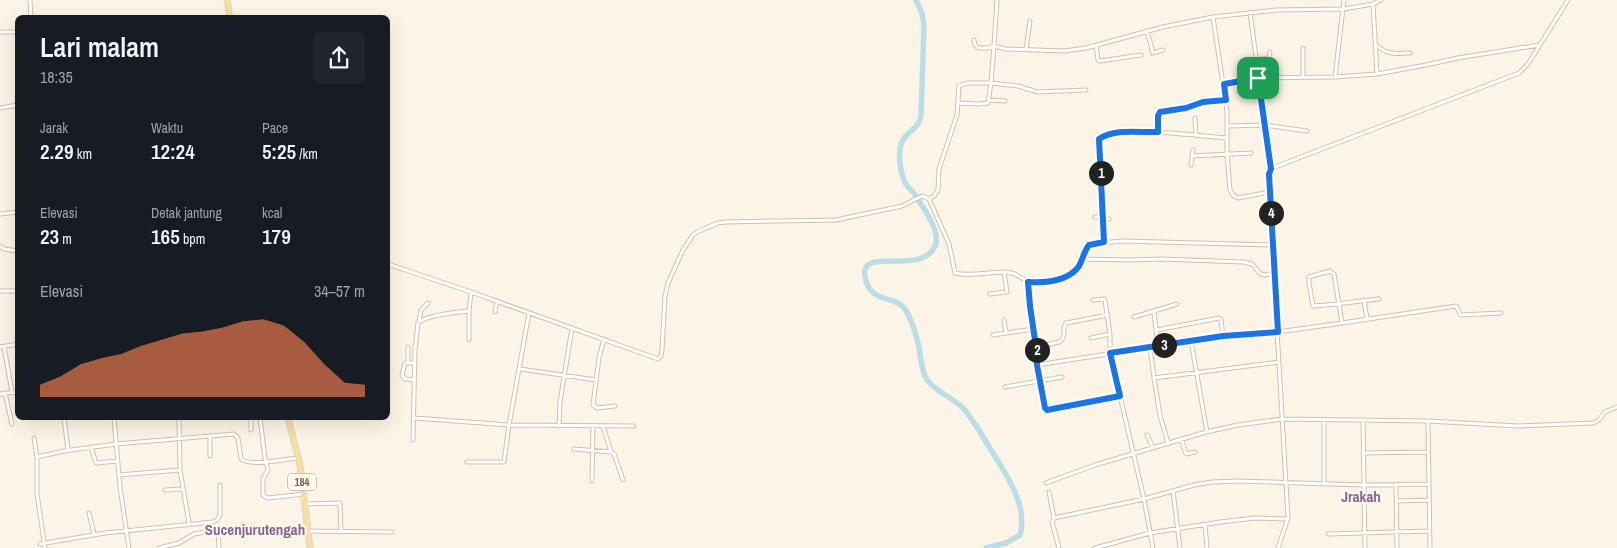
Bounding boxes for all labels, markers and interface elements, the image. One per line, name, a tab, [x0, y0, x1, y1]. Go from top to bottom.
text: Lari malam	[40, 28, 159, 66]
button: share	[313, 32, 365, 84]
pin	[1237, 57, 1279, 99]
icon: arrive	[1244, 64, 1272, 92]
text: 18:35	[40, 66, 73, 88]
text: Jarak	[40, 119, 68, 137]
text: Waktu	[151, 119, 183, 137]
text: Pace	[262, 119, 288, 137]
text: 2.29	[40, 137, 74, 166]
text: 12:24	[151, 137, 195, 166]
text: 5:25	[262, 137, 296, 166]
text: km	[74, 145, 92, 163]
text: /km	[296, 145, 318, 163]
pin: 1	[1088, 160, 1114, 186]
text: 1	[1098, 164, 1105, 182]
pin: 4	[1258, 200, 1284, 226]
text: Elevasi	[40, 204, 78, 222]
text: Detak jantung	[151, 204, 222, 222]
text: kcal	[262, 204, 282, 222]
text: 4	[1268, 204, 1275, 222]
text: 23	[40, 222, 59, 251]
text: 165	[151, 222, 180, 251]
text: 179	[262, 222, 291, 251]
text: m	[59, 230, 72, 248]
text: bpm	[180, 230, 205, 248]
text: Elevasi	[40, 280, 83, 302]
text: 34–57 m	[314, 280, 365, 302]
pin: 3	[1152, 332, 1176, 358]
text: 3	[1161, 336, 1168, 354]
pin: 2	[1024, 338, 1050, 362]
text: 2	[1034, 341, 1041, 359]
road number: 184	[288, 474, 316, 491]
district label: Jrakah	[1341, 486, 1381, 507]
district label: Sucenjurutengah	[205, 519, 305, 540]

